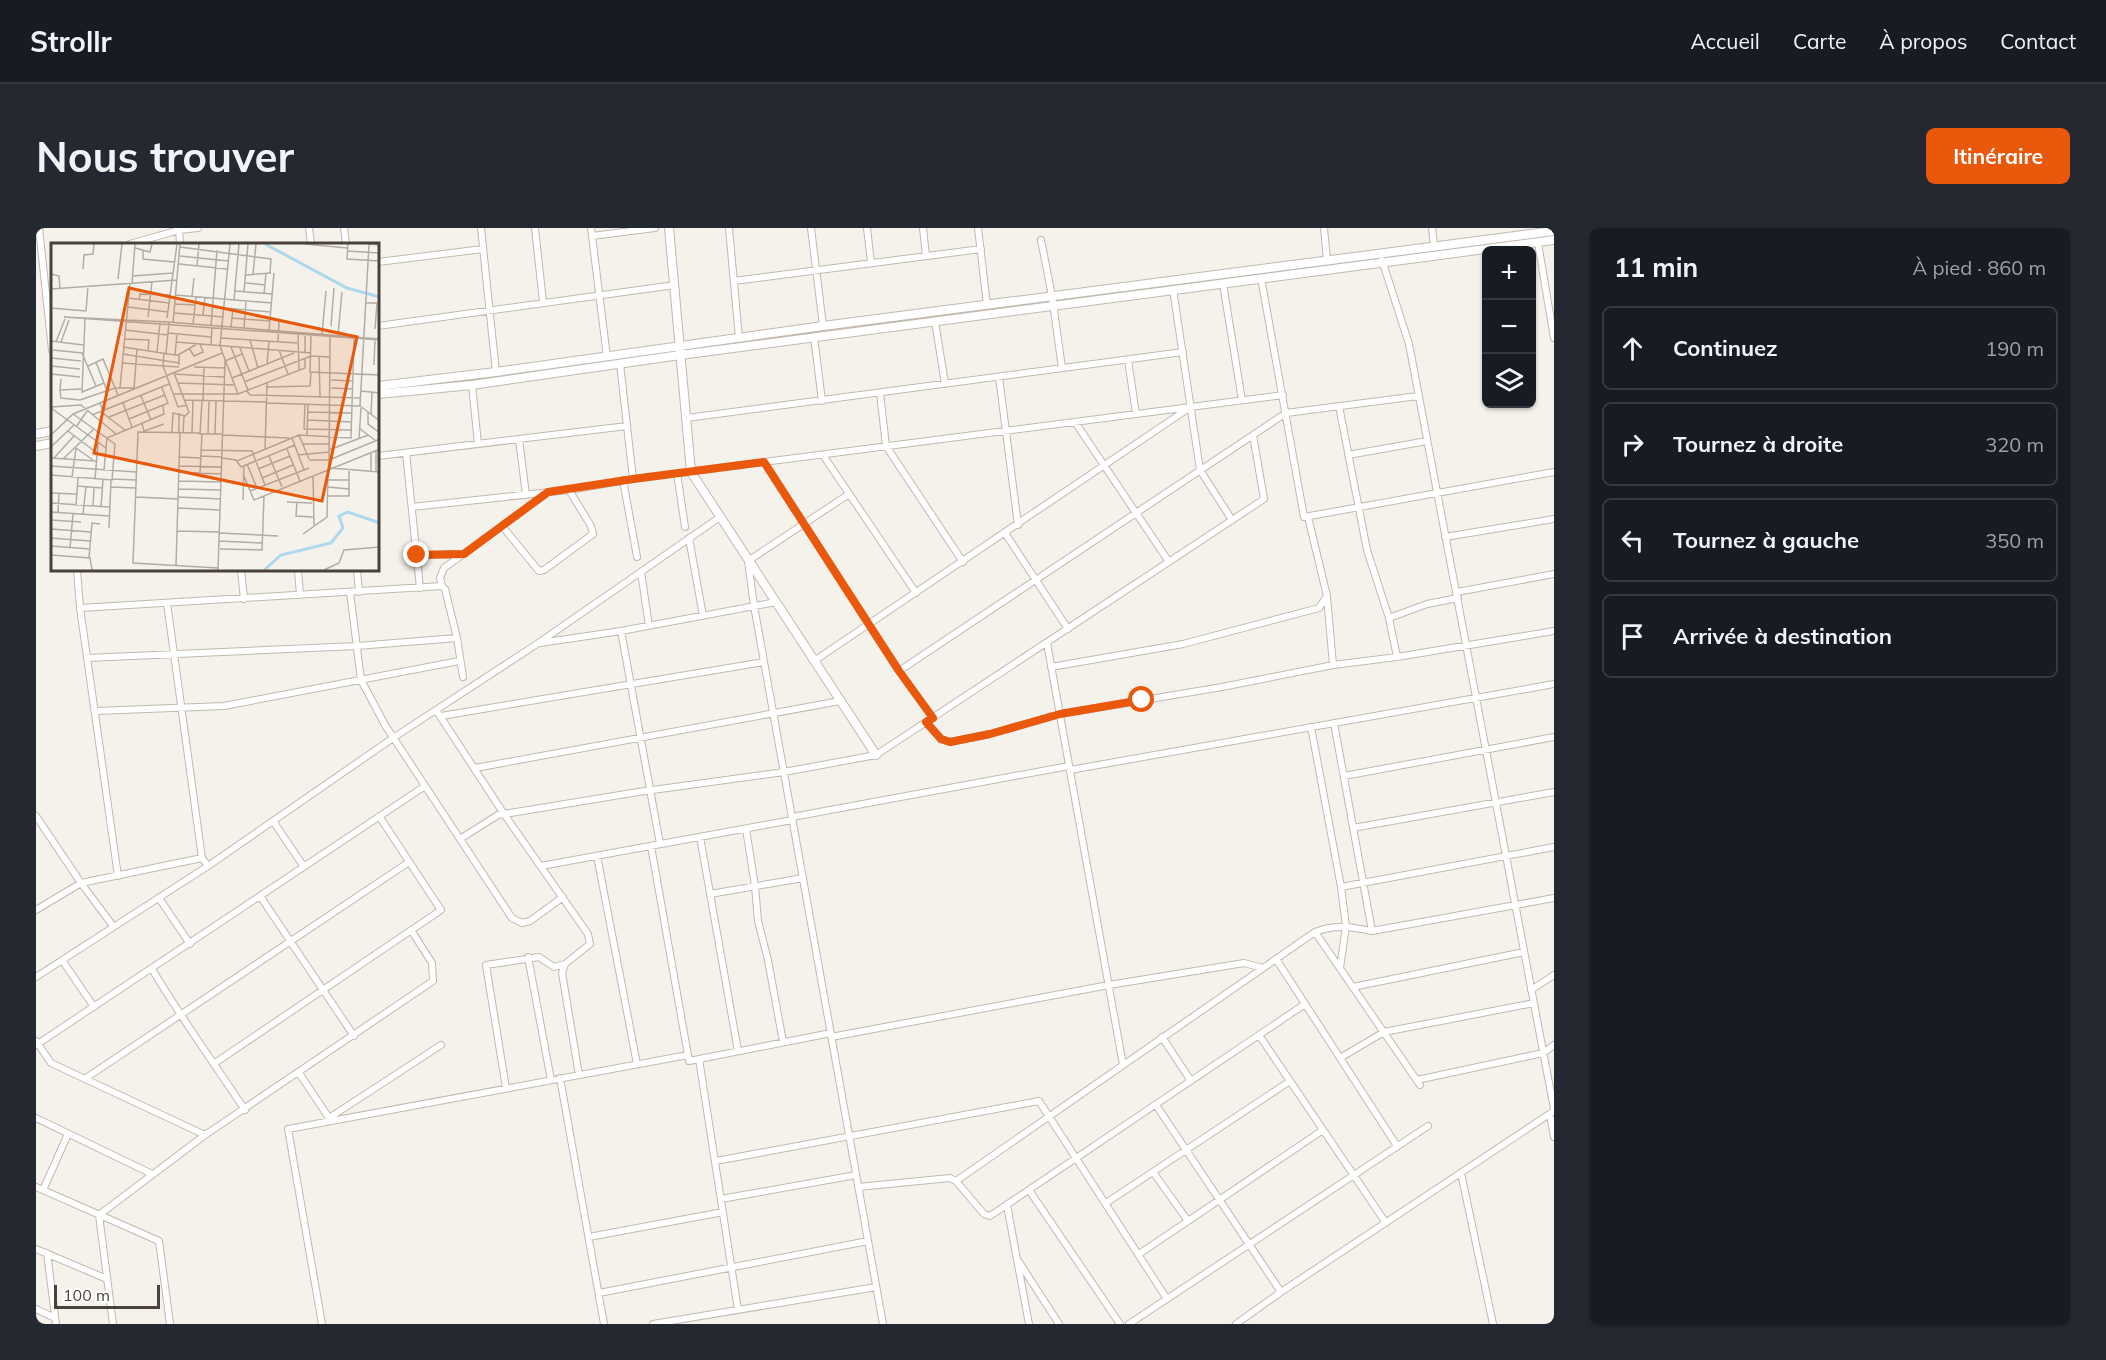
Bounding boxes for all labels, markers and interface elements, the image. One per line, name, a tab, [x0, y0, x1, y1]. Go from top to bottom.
text: Strollr	[30, 24, 112, 59]
text: Accueil	[1690, 28, 1760, 54]
text: Carte	[1793, 28, 1846, 54]
text: À propos	[1879, 28, 1967, 54]
text: Contact	[2000, 28, 2076, 54]
button: Itinéraire	[1926, 128, 2070, 184]
text: Nous trouver	[36, 130, 294, 183]
inset map	[51, 243, 380, 572]
map controls	[1482, 246, 1536, 408]
button: +	[1482, 246, 1536, 300]
text: 11 min	[1614, 251, 1698, 284]
text: À pied · 860 m	[1913, 255, 2046, 280]
button: −	[1482, 300, 1536, 354]
icon: ahead	[1616, 332, 1649, 365]
text: Continuez	[1673, 334, 1778, 362]
text: 190 m	[1985, 336, 2044, 361]
button: layers	[1482, 354, 1536, 408]
icon: right	[1616, 428, 1649, 461]
text: Tournez à droite	[1673, 430, 1843, 458]
text: 320 m	[1985, 432, 2044, 457]
icon: left	[1616, 524, 1649, 557]
text: Tournez à gauche	[1673, 526, 1859, 554]
text: 350 m	[1985, 528, 2044, 553]
route end	[403, 541, 429, 567]
icon: arrive	[1616, 620, 1649, 653]
text: Arrivée à destination	[1673, 622, 1892, 650]
route start	[1128, 686, 1154, 712]
scale bar	[54, 1282, 160, 1310]
text: 100 m	[63, 1285, 110, 1305]

